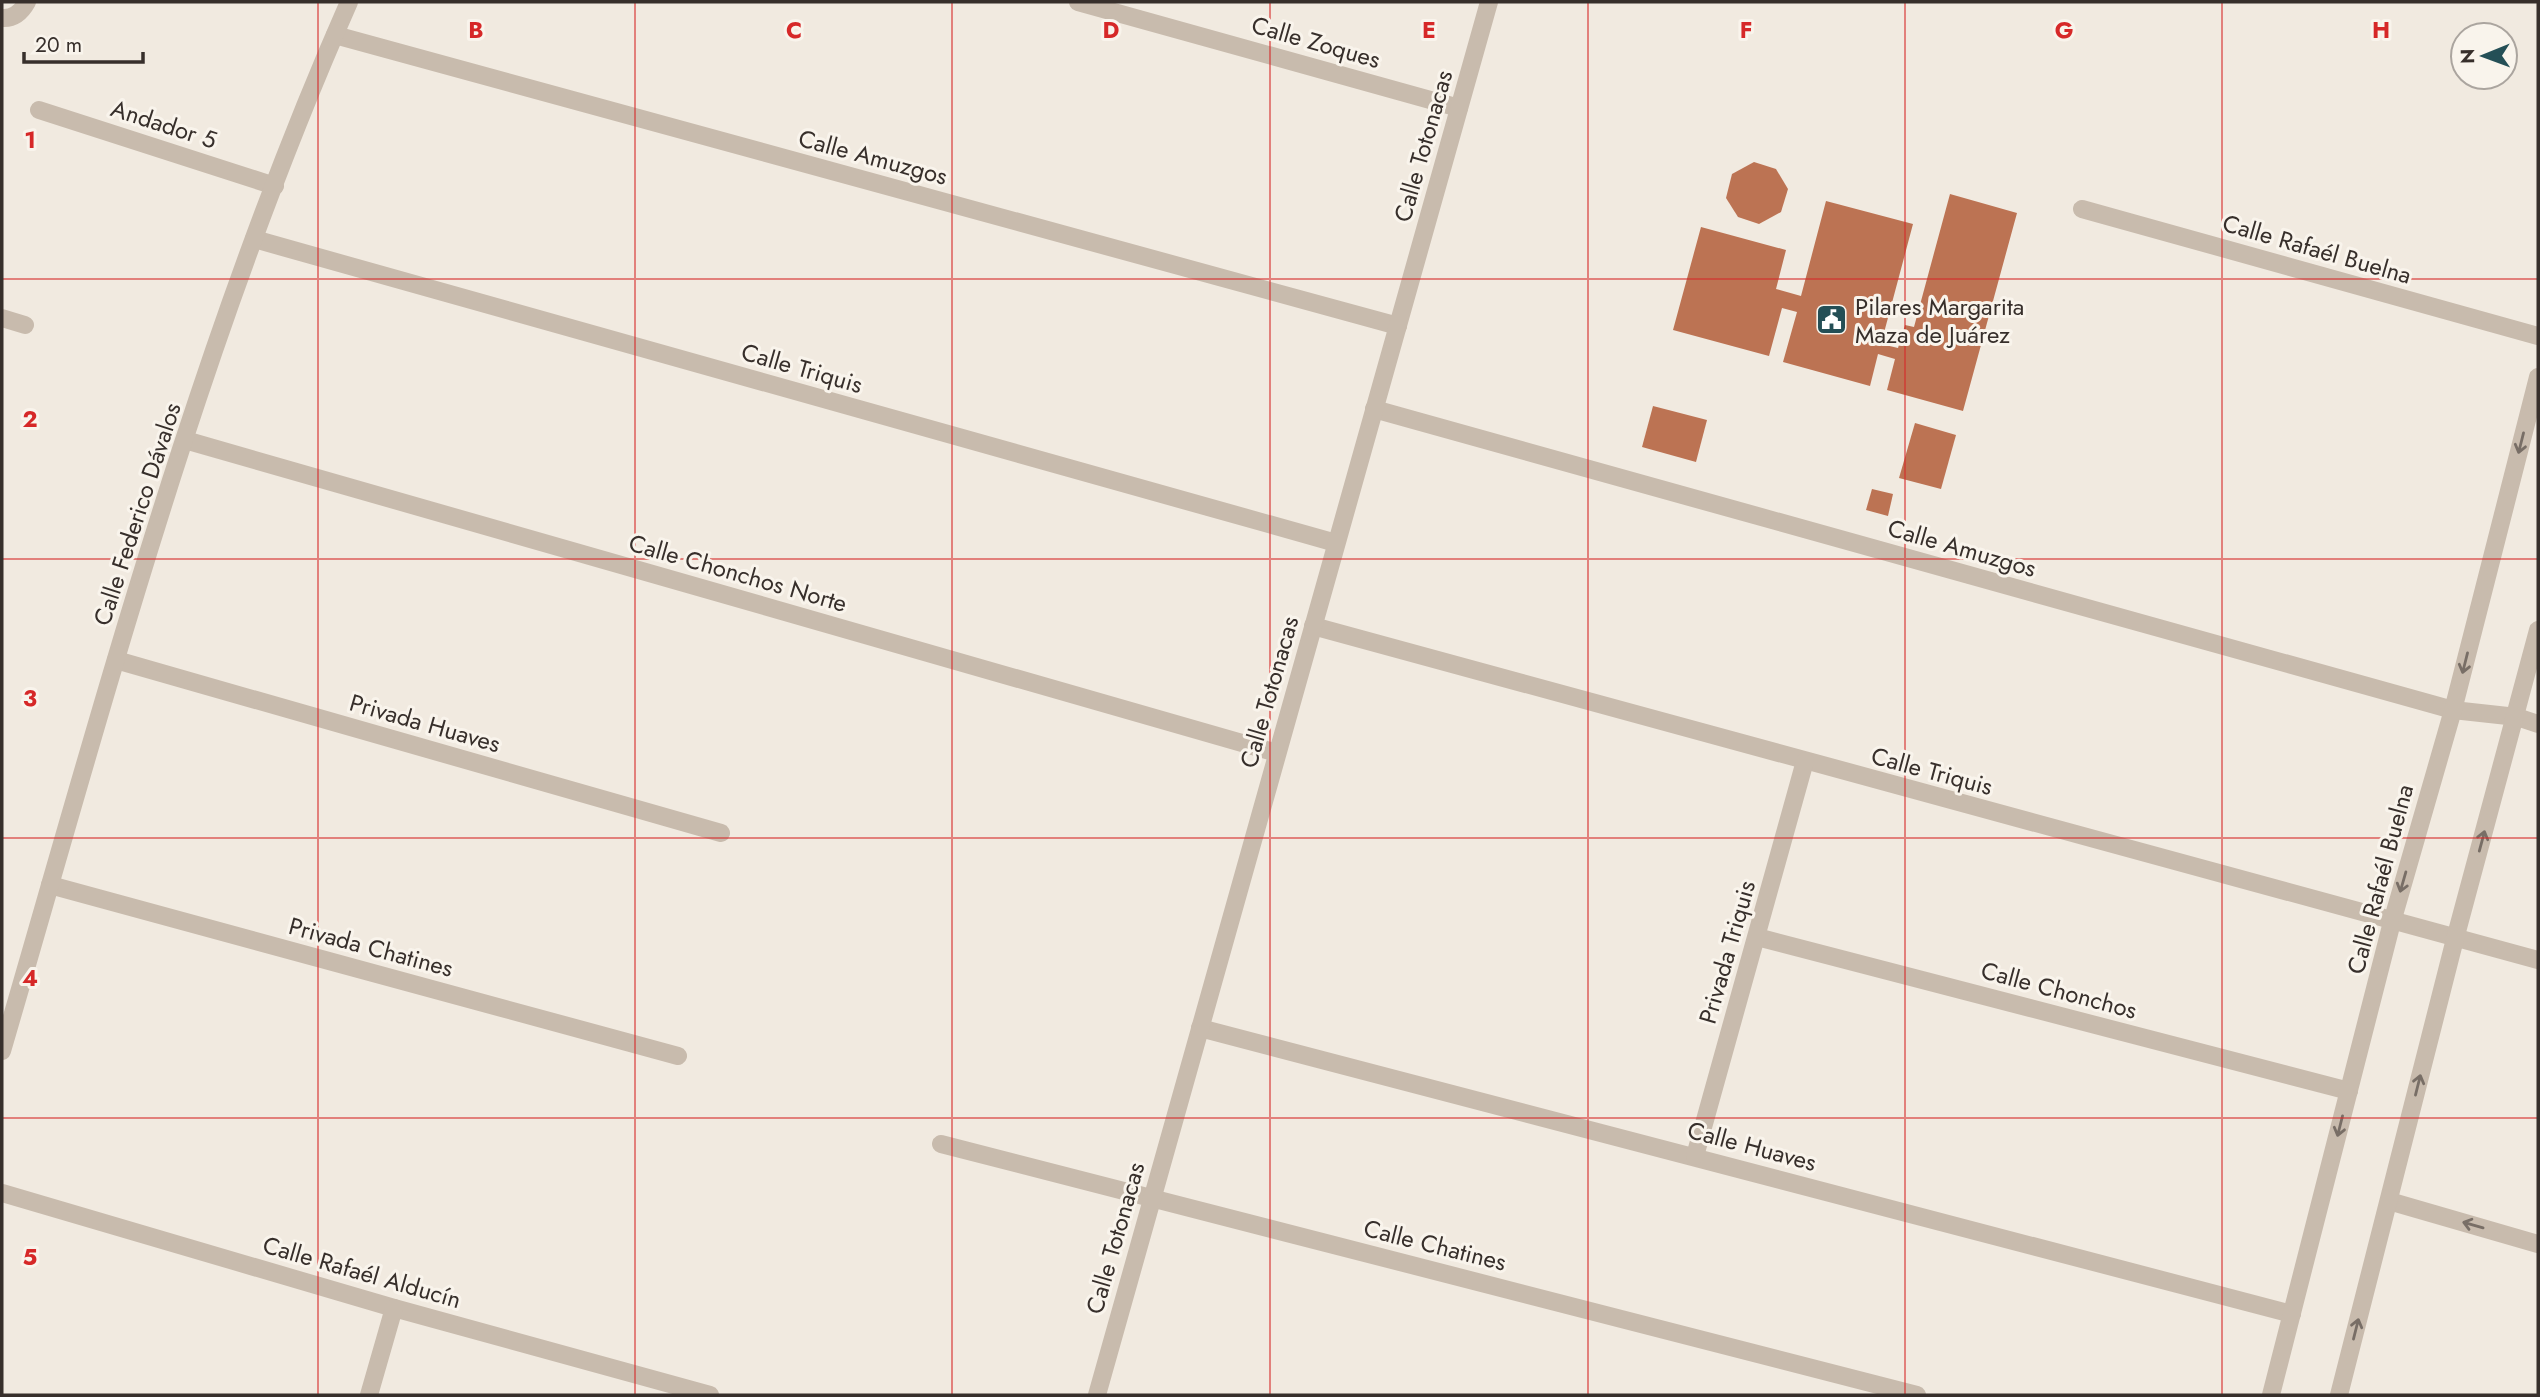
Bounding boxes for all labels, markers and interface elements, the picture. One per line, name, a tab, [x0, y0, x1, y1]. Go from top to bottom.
street label: Calle Zoques	[1248, 7, 1384, 77]
text: B	[468, 13, 484, 47]
text: C	[786, 13, 802, 47]
text: D	[1103, 13, 1120, 47]
text: E	[1422, 13, 1436, 47]
text: F	[1740, 13, 1752, 47]
text: G	[2055, 13, 2073, 47]
text: H	[2372, 13, 2390, 47]
scale bar	[24, 21, 144, 65]
north arrow	[2449, 21, 2519, 91]
text: 20 m	[35, 30, 82, 60]
text: N	[2454, 49, 2481, 64]
street label: Calle Totonacas	[1385, 66, 1461, 226]
street label: Andador 5	[107, 90, 221, 158]
street label: Calle Amuzgos	[795, 120, 951, 194]
text: 1	[24, 123, 36, 157]
street label: Calle Rafaél Buelna	[2218, 205, 2416, 293]
place label: Pilares Margarita Maza de Juárez	[1855, 289, 2024, 352]
public building icon: Pilares Margarita Maza de Juárez	[1815, 303, 1849, 337]
street label: Calle Triquis	[737, 334, 867, 402]
street label: Calle Federico Dávalos	[84, 398, 190, 630]
text: 2	[22, 402, 38, 436]
one-way arrow	[2514, 431, 2527, 454]
street label: Calle Amuzgos	[1884, 510, 2040, 586]
street label: Calle Chonchos Norte	[625, 525, 851, 621]
street label: Calle Totonacas	[1231, 612, 1307, 772]
one-way arrow	[2458, 652, 2471, 674]
text: 3	[23, 681, 37, 715]
street label: Privada Huaves	[346, 685, 504, 761]
street label: Calle Triquis	[1867, 738, 1997, 804]
street label: Calle Rafaél Buelna	[2338, 780, 2422, 978]
one-way arrow	[2476, 830, 2489, 853]
one-way arrow	[2396, 871, 2409, 893]
street label: Privada Triquis	[1690, 876, 1764, 1028]
street label: Privada Chatines	[285, 908, 457, 986]
street label: Calle Chonchos	[1977, 952, 2141, 1028]
text: 4	[22, 961, 38, 995]
one-way arrow	[2412, 1074, 2425, 1097]
street label: Calle Huaves	[1684, 1112, 1820, 1180]
one-way arrow	[2333, 1114, 2346, 1137]
street label: Calle Totonacas	[1077, 1158, 1153, 1318]
street label: Calle Chatines	[1360, 1210, 1510, 1280]
one-way arrow	[2462, 1218, 2484, 1231]
street label: Calle Rafaél Alducín	[259, 1227, 465, 1317]
text: 5	[23, 1240, 37, 1274]
one-way arrow	[2350, 1318, 2363, 1341]

